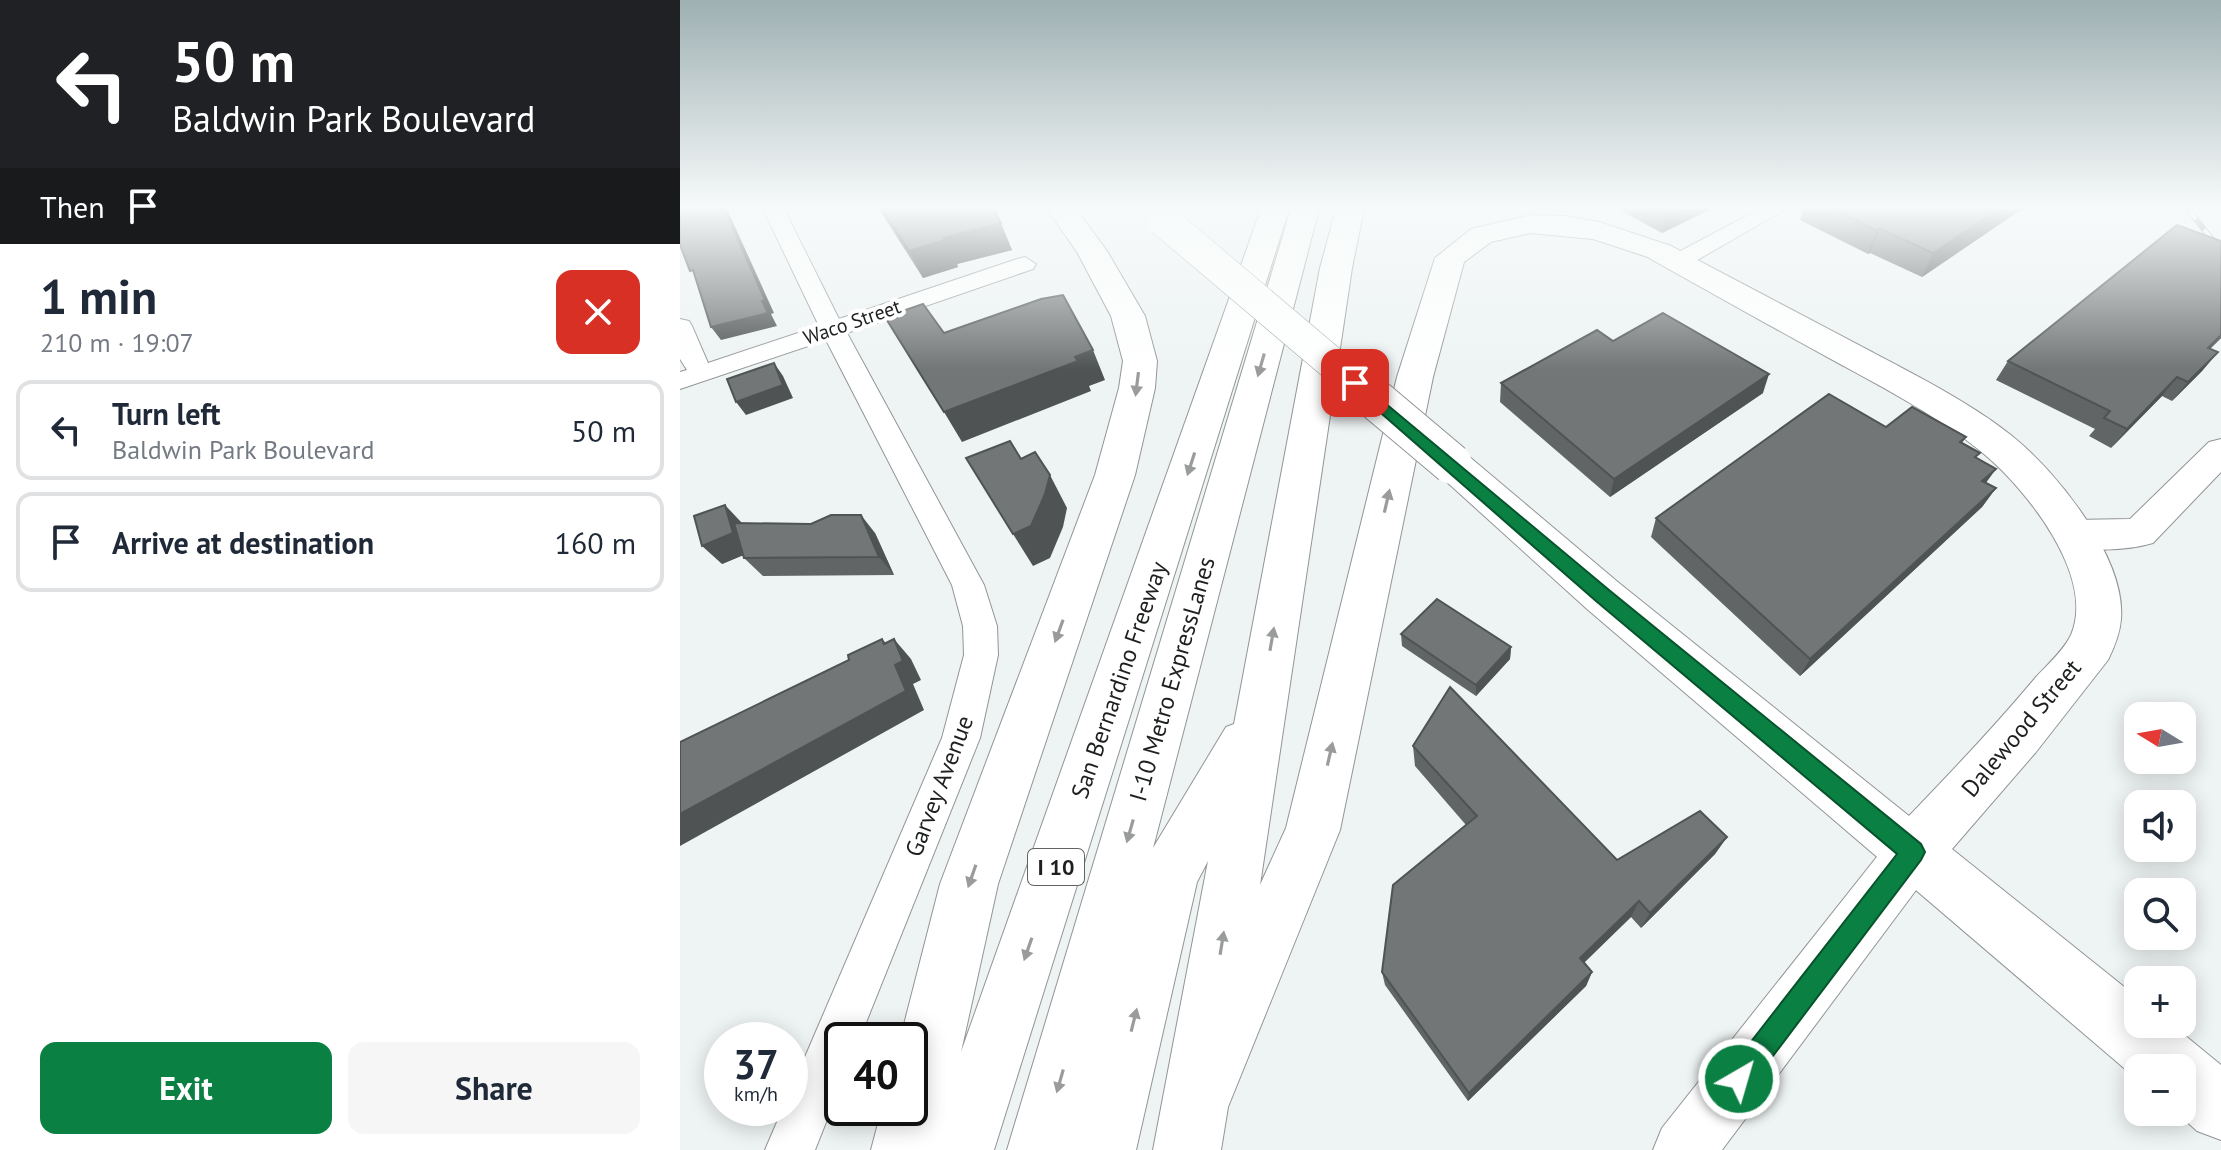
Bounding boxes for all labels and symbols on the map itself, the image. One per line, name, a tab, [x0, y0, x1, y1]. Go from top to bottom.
street label: Waco Street	[800, 293, 904, 351]
pin	[1321, 349, 1389, 417]
one-way arrow	[1254, 354, 1267, 378]
one-way arrow	[1130, 372, 1143, 397]
one-way arrow	[1184, 452, 1196, 476]
one-way arrow	[1381, 488, 1394, 513]
street label: I-10 Metro ExpressLanes	[1122, 553, 1222, 805]
street label: San Bernardino Freeway	[1064, 557, 1174, 803]
one-way arrow	[1053, 619, 1065, 643]
one-way arrow	[1267, 626, 1279, 651]
street label: Dalewood Street	[1954, 653, 2088, 803]
north arrow	[2124, 702, 2196, 774]
street label: Garvey Avenue	[898, 711, 980, 861]
one-way arrow	[1324, 742, 1337, 767]
one-way arrow	[1123, 820, 1136, 844]
road number: I 10	[1028, 849, 1084, 885]
one-way arrow	[966, 865, 978, 889]
one-way arrow	[1217, 930, 1229, 955]
one-way arrow	[1021, 938, 1033, 962]
one-way arrow	[1128, 1007, 1141, 1032]
speed limit sign: 40	[824, 1022, 928, 1126]
position arrow	[1697, 1037, 1781, 1121]
one-way arrow	[1053, 1070, 1066, 1094]

